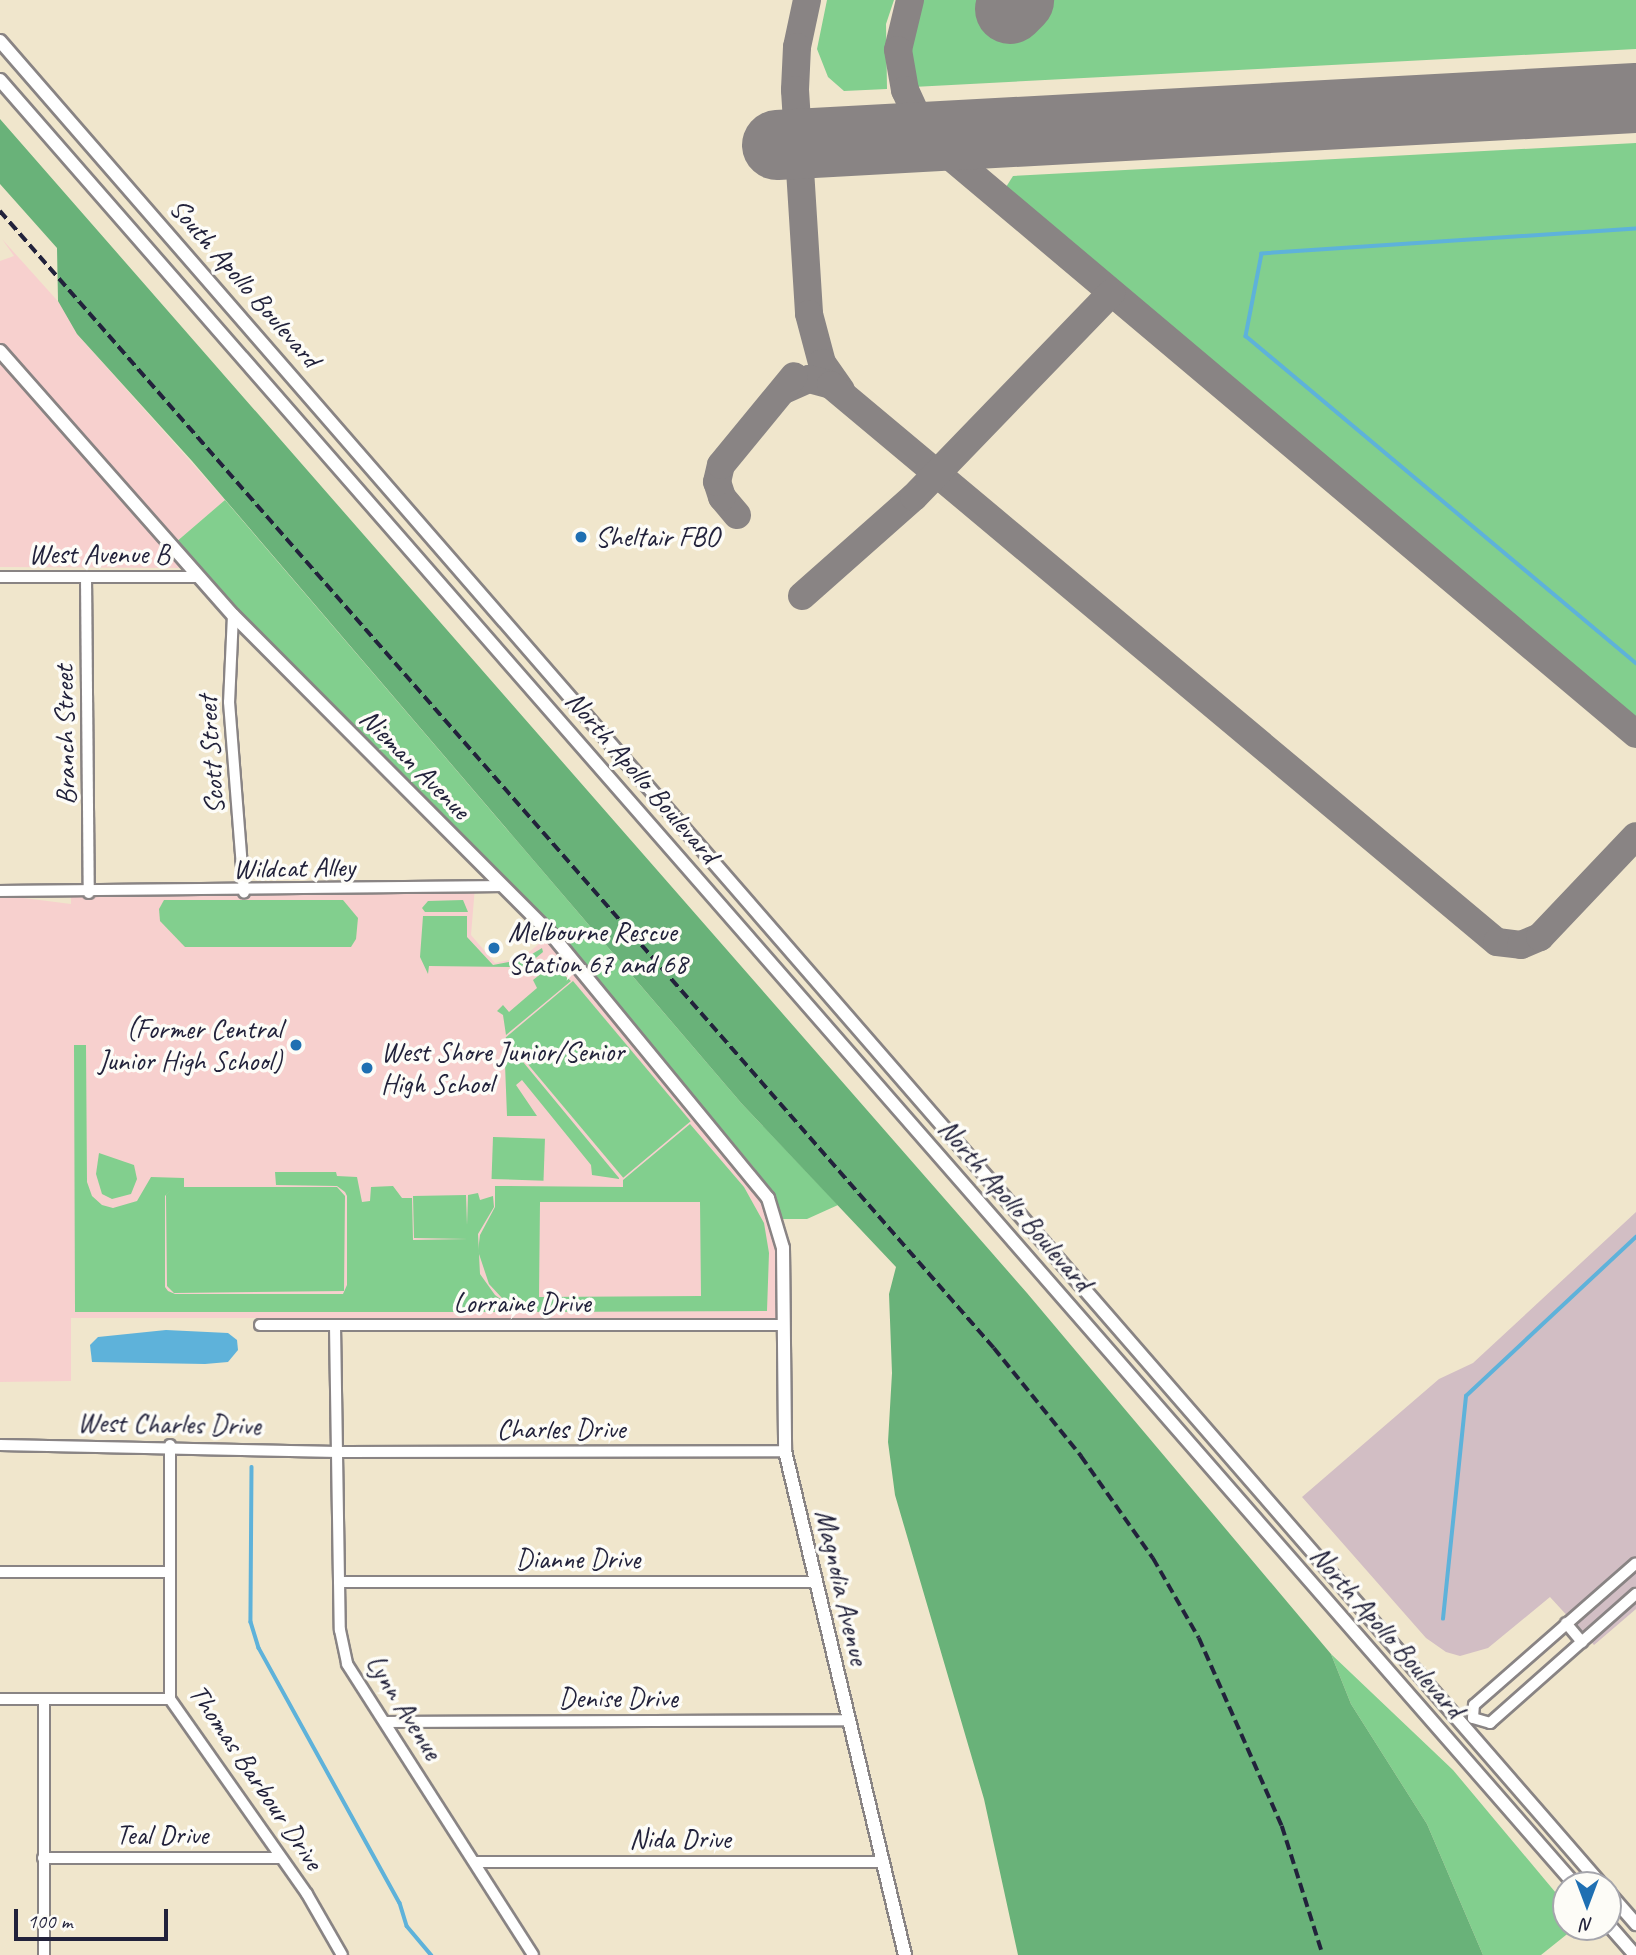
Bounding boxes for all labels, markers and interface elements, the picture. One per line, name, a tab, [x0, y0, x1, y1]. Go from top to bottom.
street label: South Apollo Boulevard	[162, 191, 328, 375]
place label: Sheltair FBO	[595, 520, 719, 554]
marker: Sheltair FBO	[573, 529, 589, 545]
street label: West Avenue B	[29, 537, 169, 571]
street label: Branch Street	[47, 664, 83, 806]
street label: North Apollo Boulevard	[558, 684, 726, 870]
street label: Scott Street	[190, 694, 232, 816]
street label: Nieman Avenue	[353, 702, 477, 826]
street label: Wildcat Alley	[233, 850, 355, 886]
place label: Melbourne Rescue Station 67 and 68	[508, 915, 687, 981]
marker: Melbourne Rescue Station 67 and 68	[486, 940, 502, 956]
place label: (Former Central Junior High School)	[99, 1012, 282, 1078]
place label: West Shore Junior/Senior High School	[381, 1035, 624, 1101]
marker: (Former Central Junior High School)	[288, 1037, 304, 1053]
marker: West Shore Junior/Senior High School	[359, 1060, 375, 1076]
street label: North Apollo Boulevard	[931, 1112, 1099, 1298]
street label: Lorraine Drive	[453, 1286, 591, 1320]
street label: West Charles Drive	[77, 1406, 261, 1442]
street label: Charles Drive	[497, 1412, 625, 1446]
street label: Magnolia Avenue	[808, 1506, 876, 1668]
street label: North Apollo Boulevard	[1303, 1539, 1471, 1725]
street label: Dianne Drive	[516, 1542, 640, 1576]
street label: Lynn Avenue	[359, 1648, 449, 1766]
street label: Thomas Barbour Drive	[181, 1677, 331, 1877]
street label: Denise Drive	[558, 1681, 678, 1715]
street label: Teal Drive	[116, 1818, 208, 1852]
street label: Nida Drive	[629, 1822, 731, 1856]
north arrow	[1552, 1871, 1622, 1941]
scale bar	[18, 1896, 172, 1940]
text: 100 m	[27, 1908, 72, 1934]
text: N	[1581, 1913, 1593, 1937]

